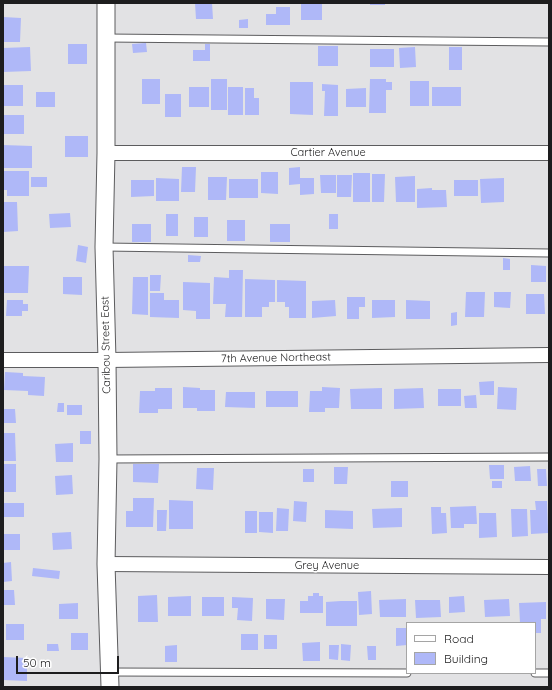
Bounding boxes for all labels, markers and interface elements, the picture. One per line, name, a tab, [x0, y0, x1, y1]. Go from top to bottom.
street label: Cartier Avenue	[290, 146, 366, 160]
street label: Caribou Street East	[99, 296, 113, 394]
street label: 7th Avenue Northeast	[221, 350, 331, 366]
street label: Grey Avenue	[295, 559, 359, 573]
legend	[406, 622, 536, 674]
text: Road	[444, 631, 474, 646]
scale bar	[18, 648, 121, 674]
text: Building	[444, 651, 488, 666]
text: 50 m	[23, 655, 51, 670]

